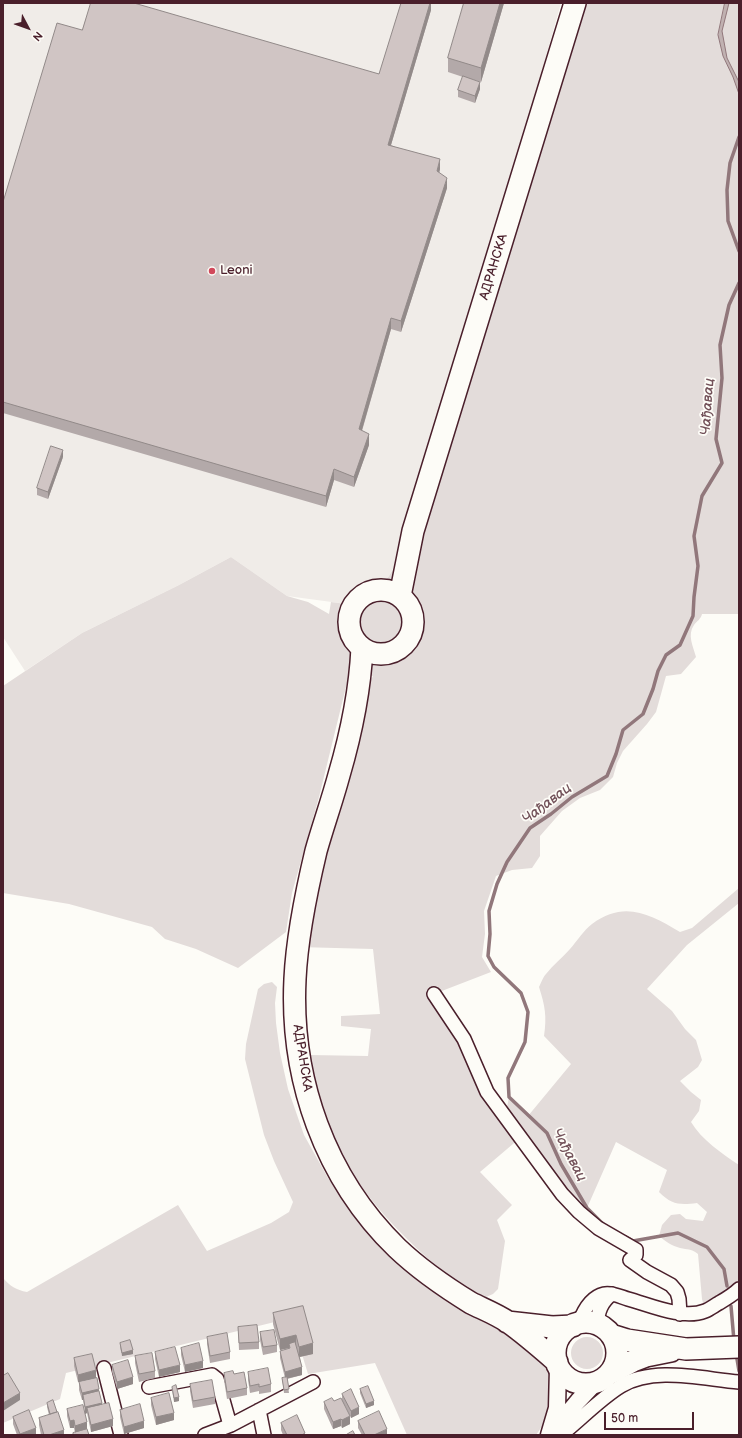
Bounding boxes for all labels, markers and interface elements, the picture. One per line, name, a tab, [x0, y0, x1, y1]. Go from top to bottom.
north arrow	[8, 8, 48, 48]
text: N	[30, 29, 45, 44]
street label: АДРАНСКА	[477, 232, 511, 302]
place label: Leoni	[220, 263, 253, 279]
marker: Leoni	[207, 266, 217, 276]
water label: Чађавац	[698, 378, 718, 436]
water label: Чађавац	[519, 780, 575, 828]
street label: АДРАНСКА	[289, 1023, 315, 1093]
water label: Чађавац	[548, 1126, 590, 1184]
scale bar	[606, 1404, 696, 1430]
text: 50 m	[611, 1411, 638, 1426]

